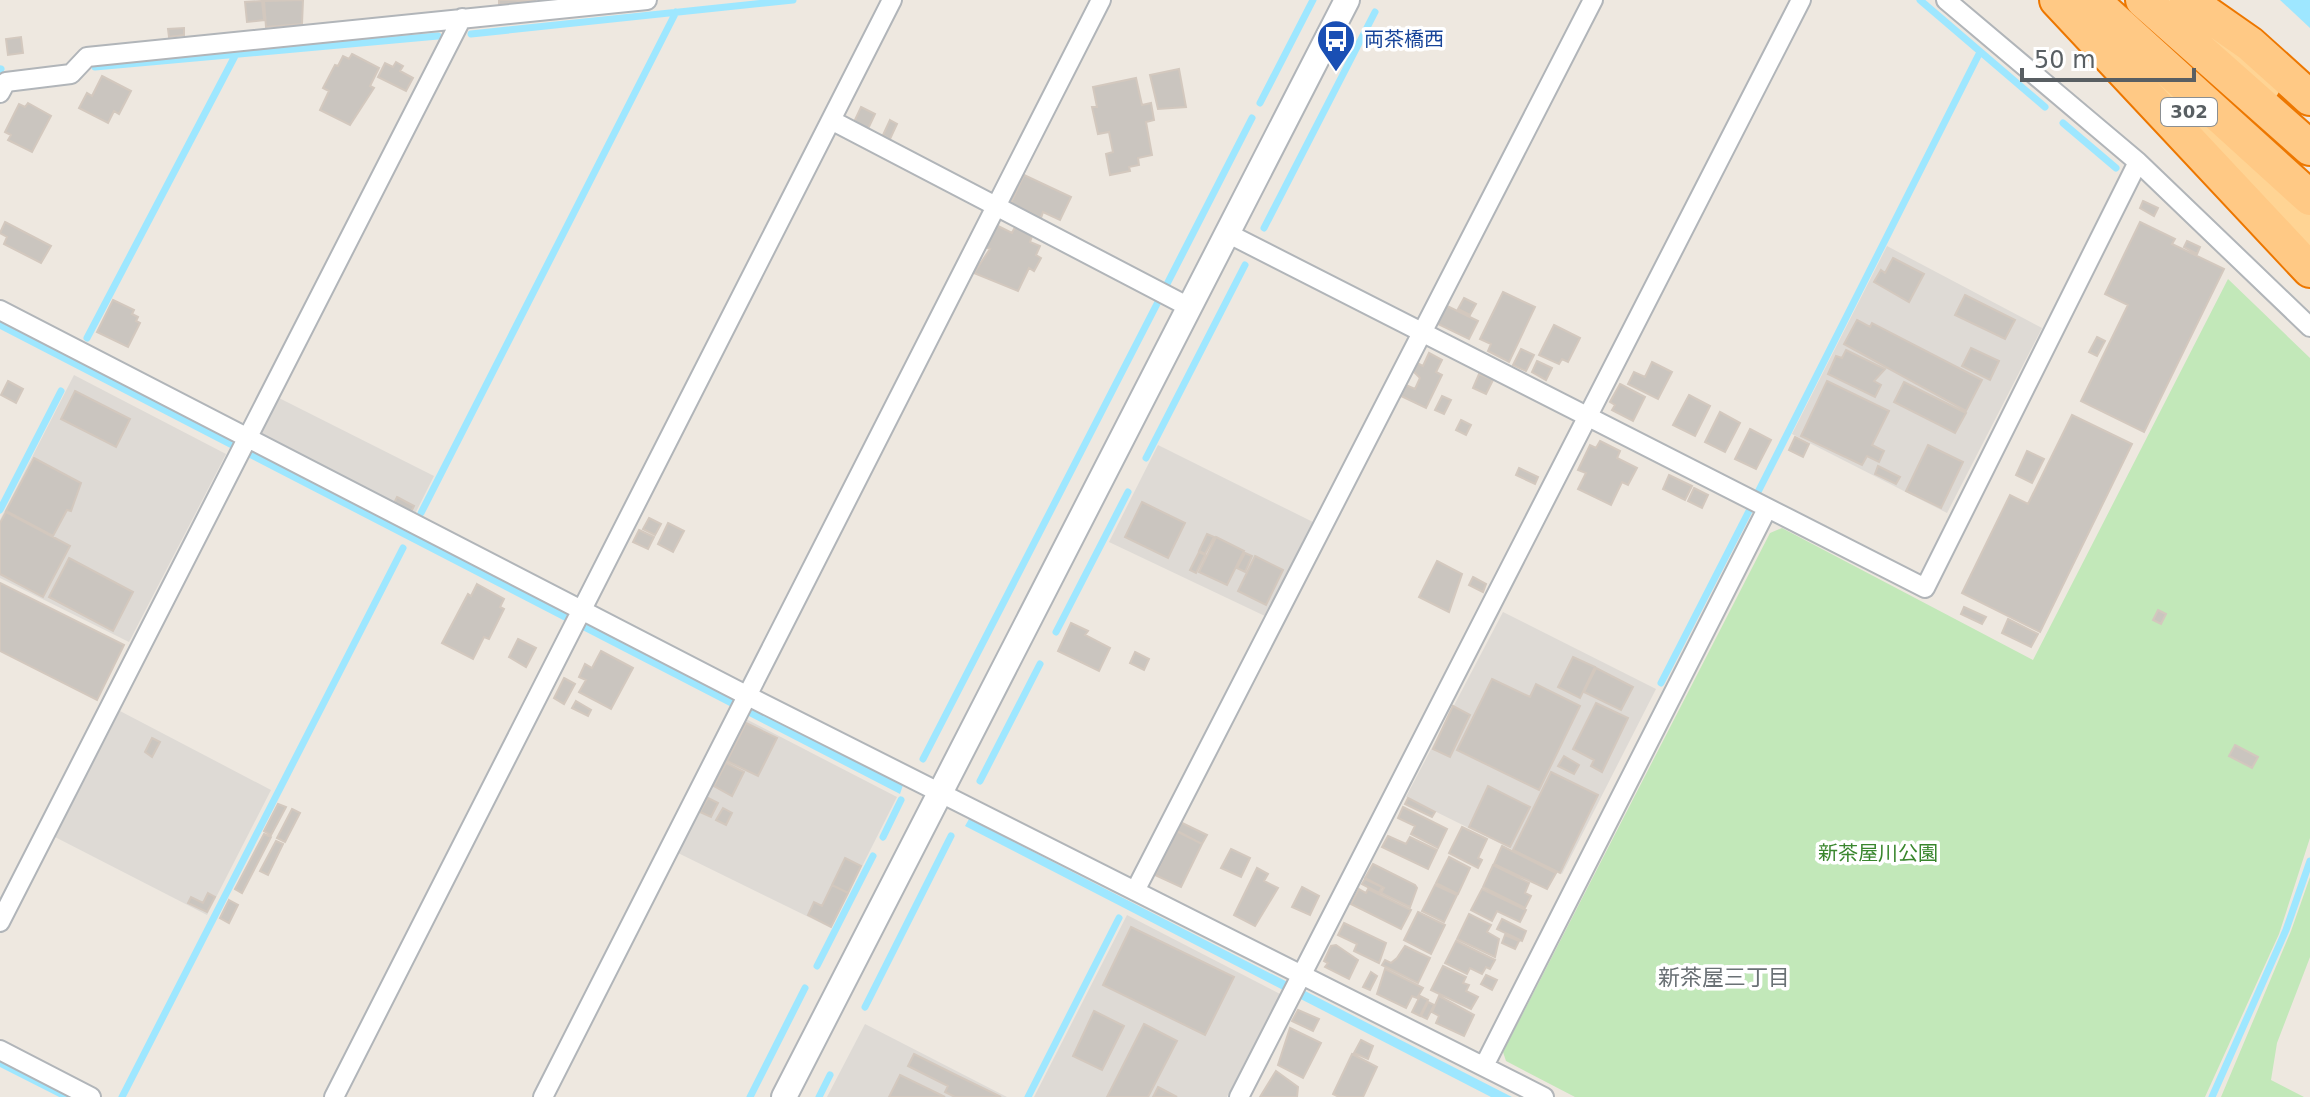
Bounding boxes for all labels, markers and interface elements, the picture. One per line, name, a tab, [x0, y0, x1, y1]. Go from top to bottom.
bus stop icon: 両茶橋西	[1315, 18, 1357, 73]
place label: 両茶橋西	[1364, 27, 1444, 51]
scale bar	[2022, 32, 2194, 82]
text: 50 m	[2034, 46, 2096, 74]
road number: 302	[2161, 98, 2217, 126]
park label: 新茶屋川公園	[1818, 841, 1938, 865]
district label: 新茶屋三丁目	[1658, 965, 1790, 990]

